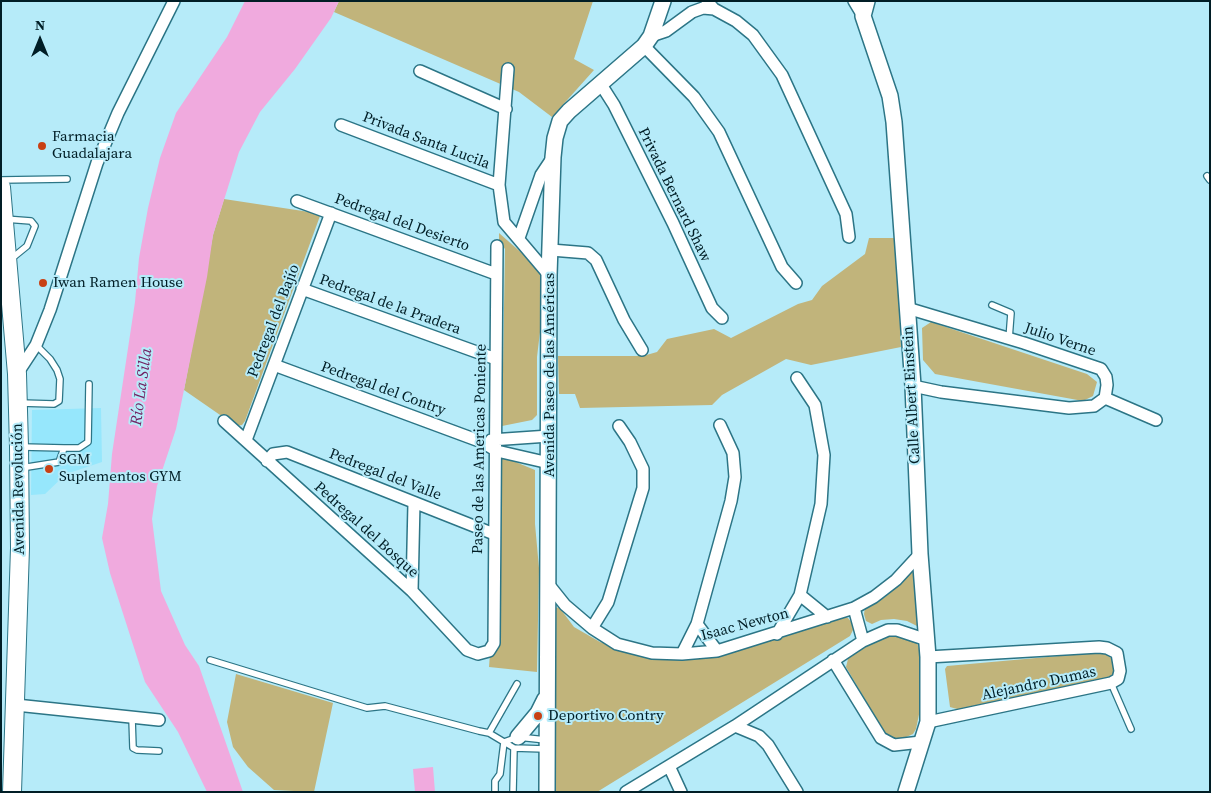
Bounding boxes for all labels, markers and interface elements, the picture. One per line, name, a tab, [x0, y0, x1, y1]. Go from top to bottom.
north arrow	[15, 15, 65, 65]
text: N	[35, 15, 45, 35]
street label: Privada Santa Lucila	[360, 108, 492, 174]
street label: Privada Bernard Shaw	[634, 125, 714, 265]
place label: Farmacia Guadalajara	[52, 128, 132, 163]
marker: Farmacia Guadalajara	[36, 140, 48, 152]
street label: Pedregal del Desierto	[332, 190, 472, 256]
street label: Pedregal del Bajío	[244, 262, 304, 380]
street label: Pedregal de la Pradera	[317, 271, 463, 339]
street label: Avenida Paseo de las Américas	[541, 273, 559, 477]
place label: Iwan Ramen House	[53, 274, 183, 292]
marker: Iwan Ramen House	[37, 277, 49, 289]
street label: Julio Verne	[1022, 319, 1098, 361]
street label: Calle Albert Einstein	[899, 326, 925, 464]
street label: Paseo de las Americas Poniente	[469, 344, 491, 554]
water label: Río La Silla	[127, 347, 157, 427]
street label: Pedregal del Contry	[318, 358, 448, 420]
street label: Avenida Revolución	[9, 423, 29, 555]
street label: Pedregal del Valle	[326, 445, 444, 505]
place label: SGM Suplementos GYM	[59, 451, 182, 486]
marker: SGM Suplementos GYM	[43, 463, 55, 475]
street label: Pedregal del Bosque	[310, 478, 422, 582]
street label: Isaac Newton	[699, 605, 791, 645]
street label: Alejandro Dumas	[980, 663, 1098, 705]
place label: Deportivo Contry	[548, 707, 664, 725]
marker: Deportivo Contry	[532, 710, 544, 722]

